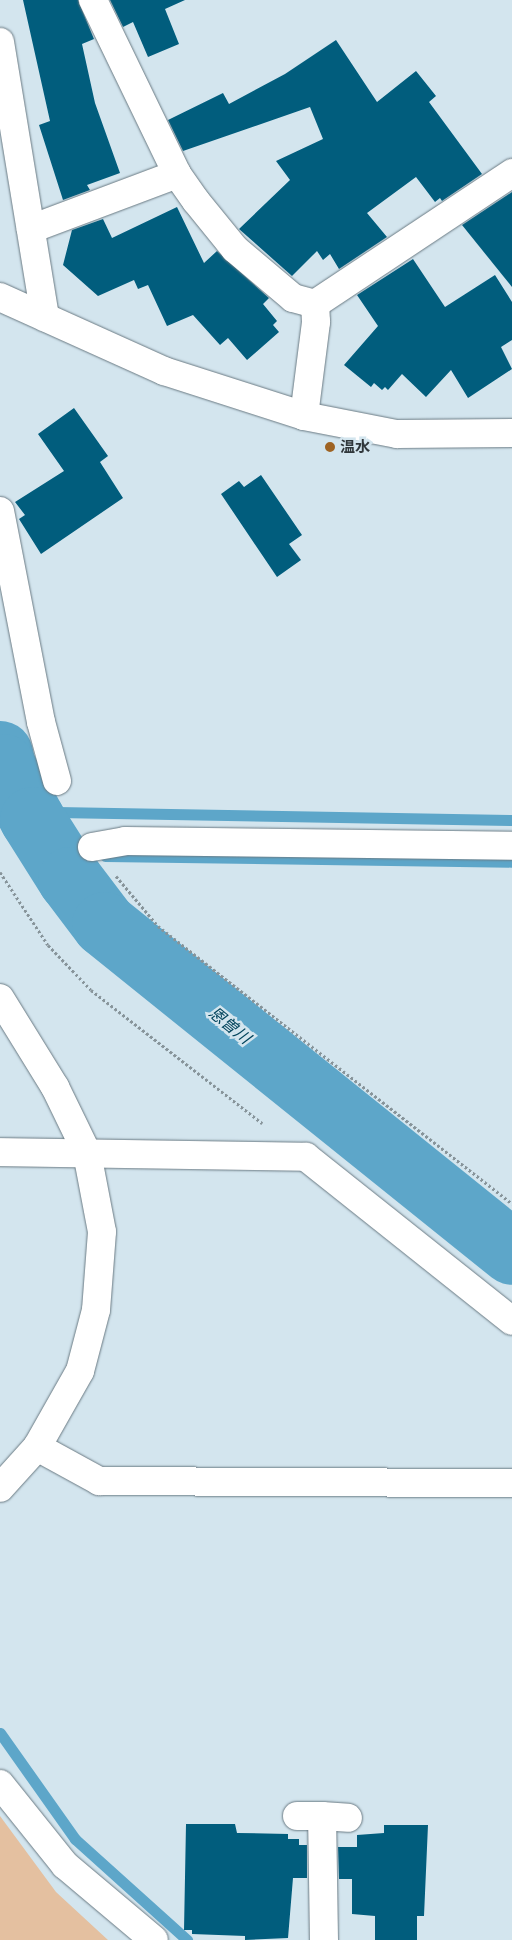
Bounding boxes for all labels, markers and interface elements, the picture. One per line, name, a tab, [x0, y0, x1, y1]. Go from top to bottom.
place label: 温水	[340, 438, 370, 456]
marker: 温水	[324, 441, 336, 453]
water label: 恩曽川	[205, 1002, 255, 1048]

